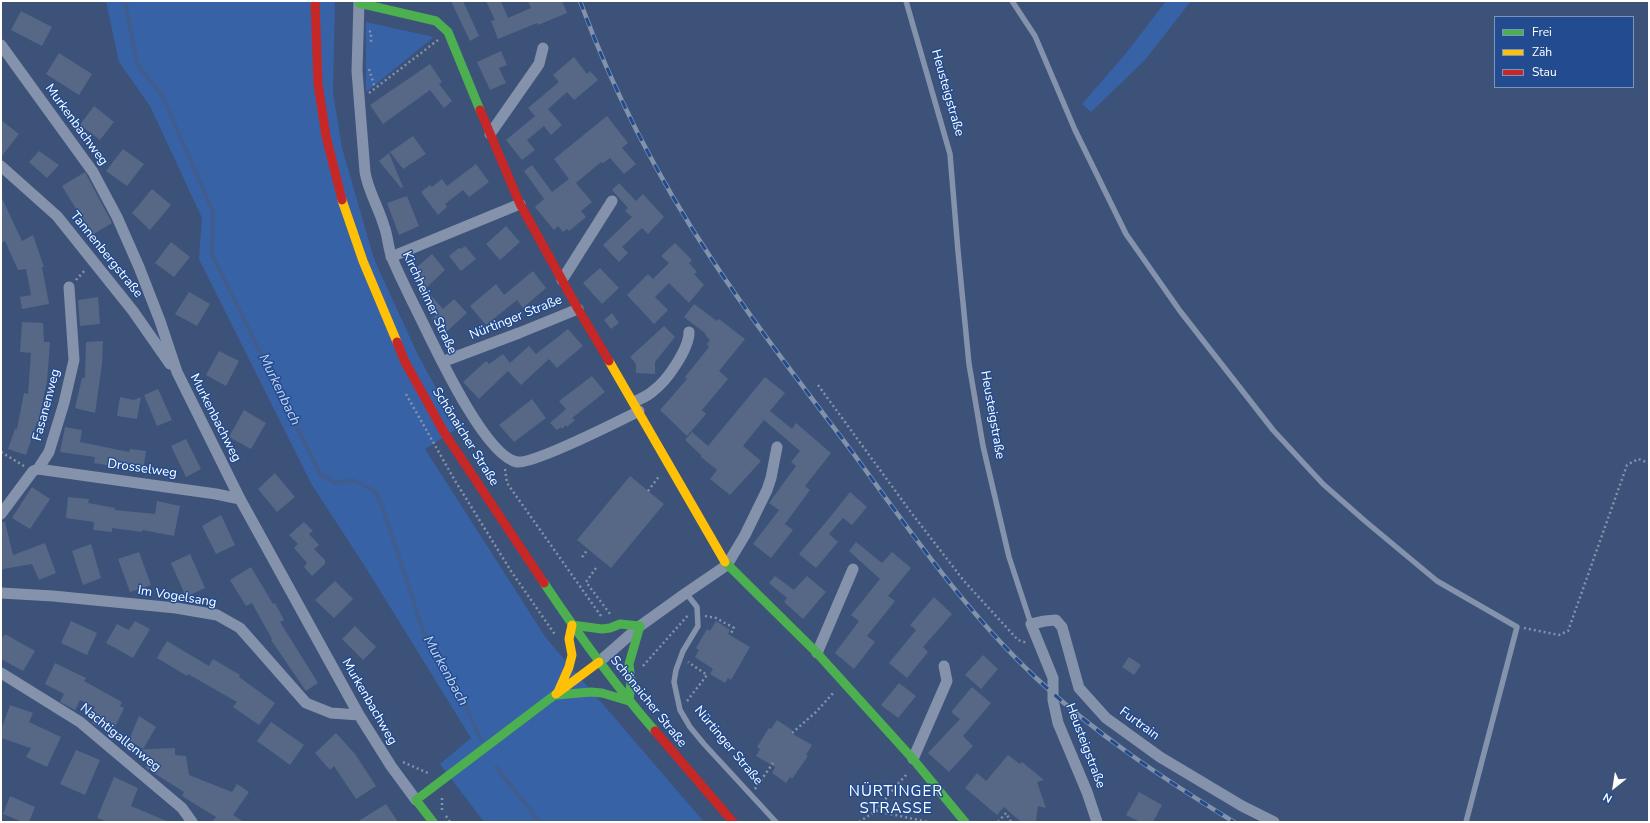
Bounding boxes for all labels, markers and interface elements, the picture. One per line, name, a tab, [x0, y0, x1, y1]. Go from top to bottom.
legend	[1494, 16, 1634, 88]
text: Frei	[1532, 24, 1552, 40]
text: Zäh	[1532, 44, 1552, 60]
street label: Heusteigstraße	[927, 48, 967, 138]
text: Stau	[1532, 64, 1557, 80]
street label: Murkenbachweg	[41, 81, 111, 169]
street label: Tannenbergstraße	[66, 209, 146, 301]
street label: Kirchheimer Straße	[398, 249, 460, 357]
street label: Nürtinger Straße	[468, 292, 564, 344]
water label: Murkenbach	[255, 352, 303, 428]
street label: Fasanenweg	[30, 367, 64, 443]
street label: Heusteigstraße	[977, 370, 1007, 460]
street label: Murkenbachweg	[186, 371, 244, 465]
street label: Schönaicher Straße	[428, 385, 502, 489]
street label: Drosselweg	[106, 456, 178, 482]
street label: Im Vogelsang	[136, 583, 218, 611]
water label: Murkenbach	[419, 633, 471, 709]
street label: Schönaicher Straße	[606, 653, 690, 751]
street label: Murkenbachweg	[338, 656, 400, 748]
street label: Nachtigallenweg	[77, 701, 163, 775]
street label: Heusteigstraße	[1062, 701, 1108, 791]
street label: Nürtinger Straße	[690, 703, 766, 789]
street label: Furtrain	[1116, 704, 1162, 744]
north arrow	[1594, 767, 1634, 807]
district label: NÜRTINGER STRASSE	[849, 783, 943, 818]
text: N	[1600, 789, 1615, 806]

